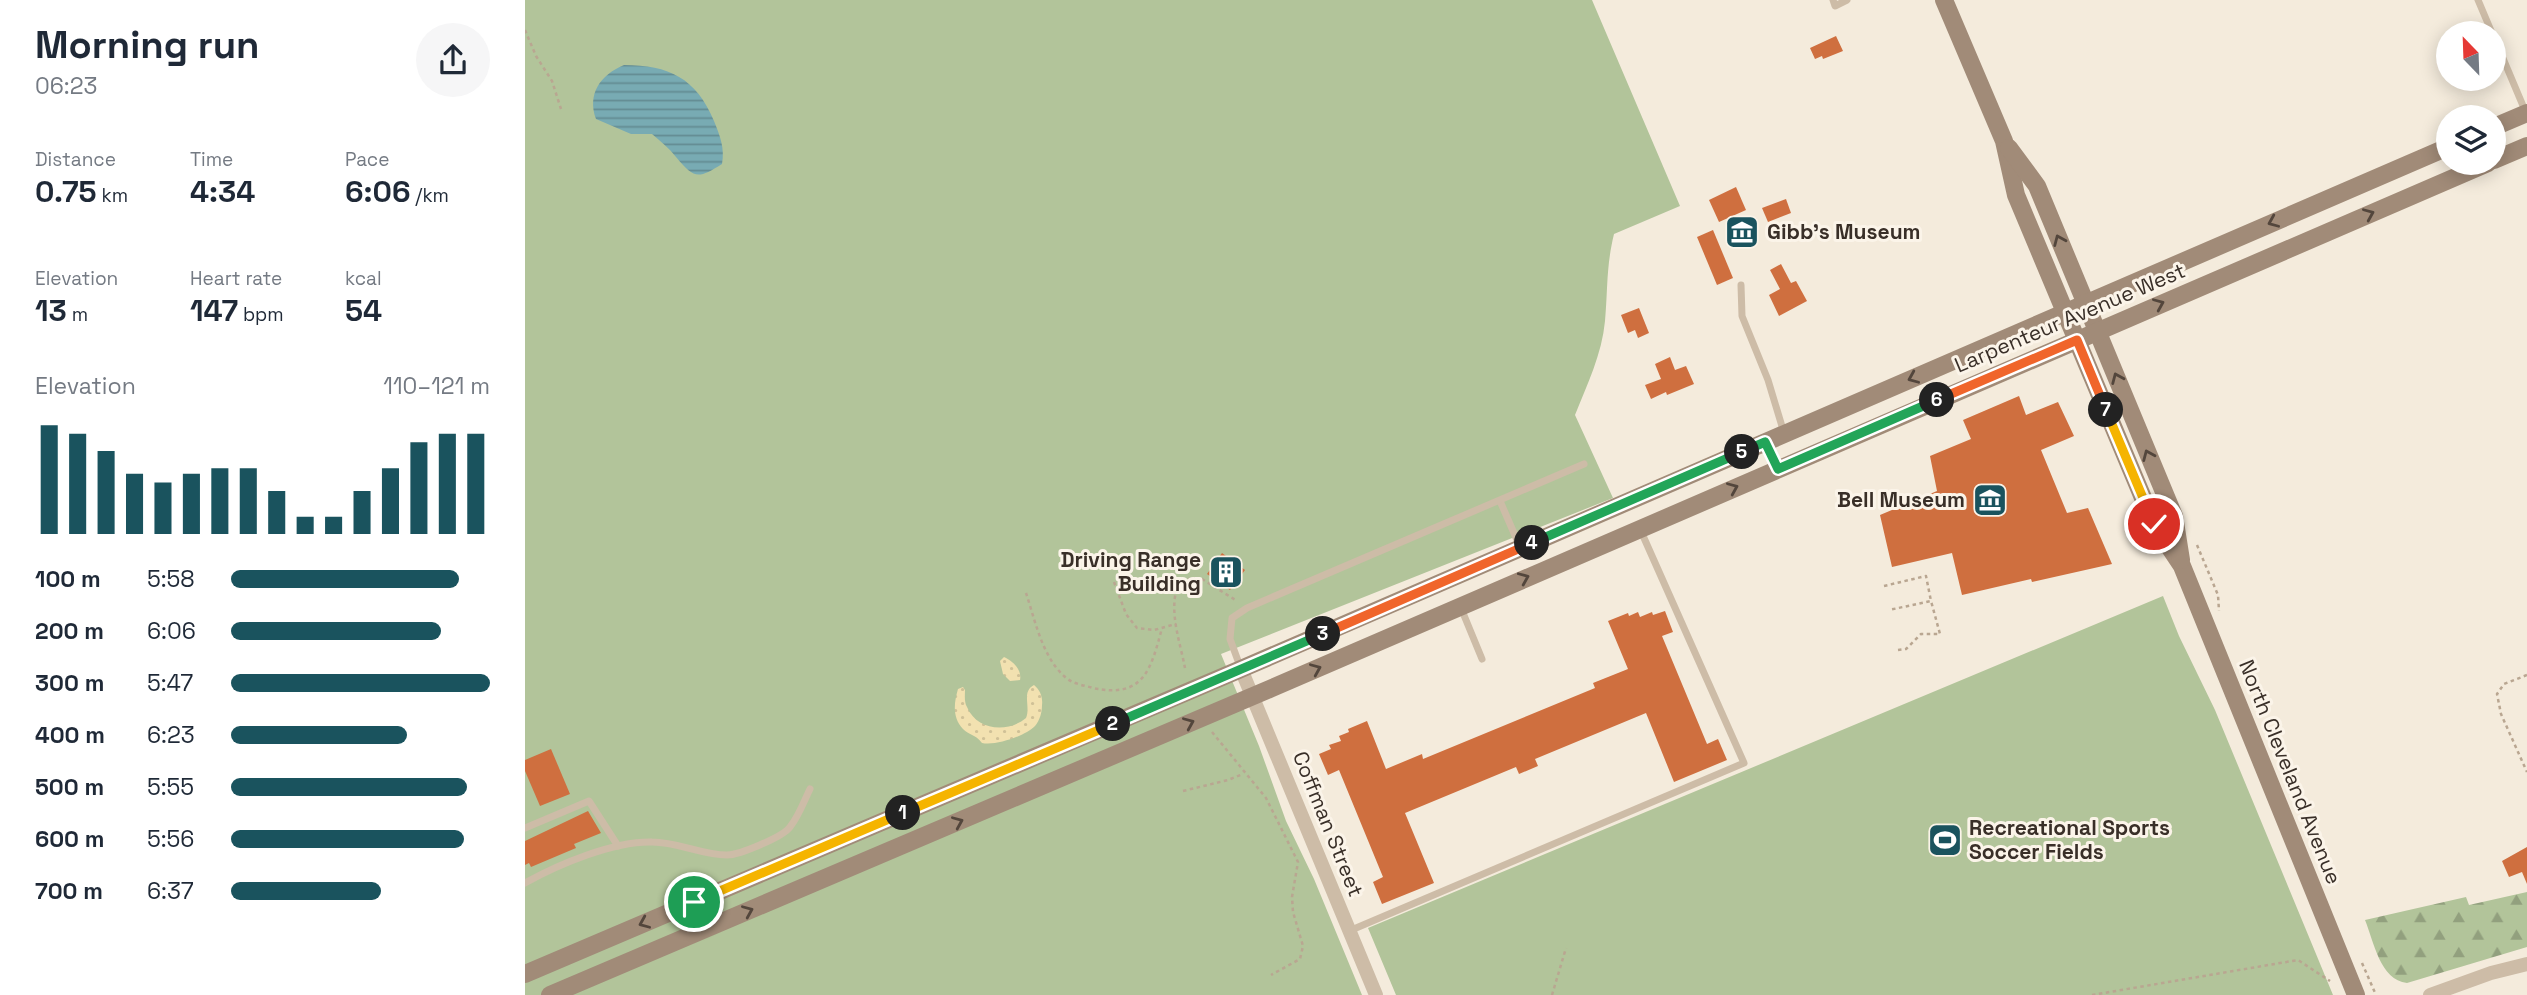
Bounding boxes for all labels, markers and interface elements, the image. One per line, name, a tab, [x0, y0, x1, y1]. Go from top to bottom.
text: Morning run	[35, 21, 260, 69]
north arrow	[2436, 21, 2506, 91]
map controls	[2436, 21, 2506, 175]
button: share	[416, 23, 490, 97]
text: 06:23	[35, 71, 97, 101]
button: layers	[2436, 105, 2506, 175]
text: Distance	[35, 147, 116, 172]
text: Time	[190, 147, 233, 172]
text: Pace	[345, 147, 389, 172]
text: 0.75	[35, 172, 97, 211]
text: 4:34	[190, 172, 255, 211]
text: 6:06	[345, 172, 410, 211]
text: km	[97, 183, 128, 208]
text: /km	[410, 183, 449, 208]
one-way arrow	[2361, 208, 2374, 222]
museum icon: Gibb's Museum	[1723, 213, 1761, 251]
one-way arrow	[2268, 214, 2280, 228]
place label: Gibb's Museum	[1767, 218, 1921, 245]
one-way arrow	[2053, 235, 2067, 247]
street label: Larpenteur Avenue West	[1950, 257, 2189, 378]
text: Elevation	[35, 266, 118, 291]
text: Heart rate	[190, 266, 282, 291]
text: kcal	[345, 266, 382, 291]
text: 13	[35, 291, 67, 330]
text: 147	[190, 291, 238, 330]
text: 54	[345, 291, 382, 330]
one-way arrow	[2153, 298, 2165, 312]
text: m	[67, 302, 88, 327]
text: bpm	[238, 302, 284, 327]
one-way arrow	[1907, 370, 1920, 384]
text: Elevation	[35, 371, 136, 401]
text: 110–121 m	[383, 371, 490, 401]
one-way arrow	[2111, 373, 2125, 385]
pin: 6	[1919, 382, 1955, 418]
text: 6	[1931, 387, 1942, 412]
pin: 7	[2089, 392, 2123, 428]
text: 7	[2100, 397, 2111, 422]
pin: 5	[1725, 434, 1759, 470]
text: 5	[1736, 439, 1747, 464]
one-way arrow	[2143, 450, 2157, 462]
museum icon: Bell Museum	[1971, 481, 2009, 519]
one-way arrow	[1726, 482, 1738, 496]
place label: Bell Museum	[1837, 486, 1965, 513]
pin	[2124, 494, 2184, 554]
icon: check	[2135, 505, 2173, 543]
pin: 4	[1515, 526, 1549, 560]
text: 4	[1525, 530, 1538, 555]
place label: Driving Range Building	[1060, 546, 1201, 597]
building icon: Driving Range Building	[1207, 553, 1245, 591]
text: 100 m	[35, 564, 101, 594]
text: 5:58	[147, 564, 195, 594]
one-way arrow	[1518, 573, 1530, 587]
text: 200 m	[35, 616, 104, 646]
text: 6:06	[147, 616, 196, 646]
pin: 3	[1305, 616, 1341, 652]
text: 3	[1317, 621, 1328, 646]
street label: North Cleveland Avenue	[2233, 656, 2348, 888]
one-way arrow	[1308, 663, 1321, 677]
text: 300 m	[35, 668, 104, 698]
text: 5:47	[147, 668, 193, 698]
pin: 2	[1095, 706, 1131, 742]
text: 2	[1107, 711, 1118, 736]
one-way arrow	[1182, 717, 1195, 731]
text: 400 m	[35, 720, 105, 750]
text: 6:23	[147, 720, 195, 750]
street label: Coffman Street	[1287, 747, 1370, 901]
text: 500 m	[35, 772, 104, 802]
text: 5:55	[147, 772, 194, 802]
pin: 1	[885, 796, 921, 830]
text: 1	[898, 800, 907, 825]
place label: Recreational Sports Soccer Fields	[1969, 814, 2170, 865]
one-way arrow	[951, 816, 963, 830]
sports icon: Recreational Sports Soccer Fields	[1926, 821, 1964, 859]
text: 600 m	[35, 824, 105, 854]
text: 5:56	[147, 824, 194, 854]
pin	[664, 872, 724, 932]
text: 700 m	[35, 876, 103, 906]
text: 6:37	[147, 876, 194, 906]
icon: arrive	[675, 883, 713, 921]
one-way arrow	[742, 905, 754, 919]
one-way arrow	[639, 915, 651, 929]

